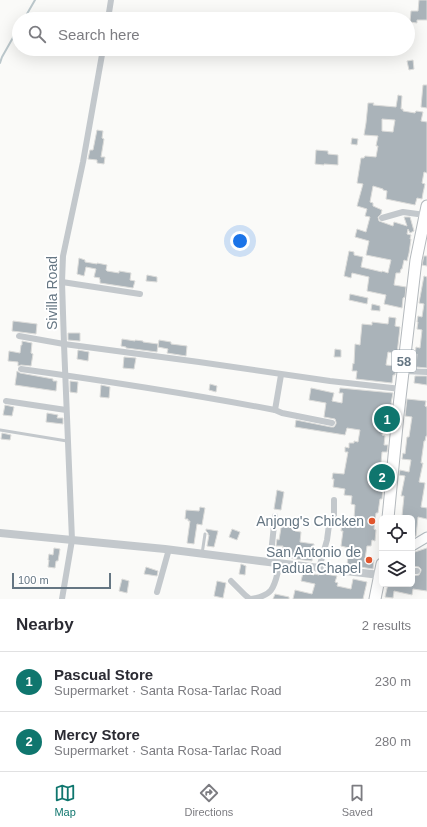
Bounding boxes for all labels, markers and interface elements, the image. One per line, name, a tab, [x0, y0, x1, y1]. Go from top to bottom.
search box	[12, 12, 415, 56]
icon: search	[26, 23, 48, 45]
text: Search here	[58, 26, 140, 43]
your location	[230, 231, 250, 251]
street label: Sivilla Road	[44, 256, 60, 330]
road number: 58	[392, 350, 416, 372]
pin: 1	[374, 404, 400, 434]
pin: 2	[369, 462, 395, 492]
place label: Anjong's Chicken	[256, 513, 364, 529]
map controls	[379, 515, 415, 587]
button: locate	[379, 515, 415, 551]
marker: Anjong's Chicken	[367, 516, 377, 526]
place label: San Antonio de Padua Chapel	[266, 544, 361, 576]
button: layers	[379, 551, 415, 587]
marker: San Antonio de Padua Chapel	[364, 555, 374, 565]
scale bar	[12, 571, 111, 590]
text: 100 m	[18, 574, 49, 586]
text: Nearby	[16, 615, 74, 634]
text: 2 results	[362, 618, 411, 633]
text: Pascual Store	[54, 666, 153, 683]
text: 1	[25, 674, 33, 689]
text: 230 m	[375, 674, 411, 689]
text: Supermarket · Santa Rosa-Tarlac Road	[54, 683, 282, 698]
text: Mercy Store	[54, 726, 140, 743]
text: 2	[25, 734, 33, 749]
text: 280 m	[375, 734, 411, 749]
text: Supermarket · Santa Rosa-Tarlac Road	[54, 743, 282, 758]
tab: Map	[54, 782, 76, 818]
tab: Directions	[184, 782, 233, 818]
tab: Saved	[342, 782, 373, 818]

